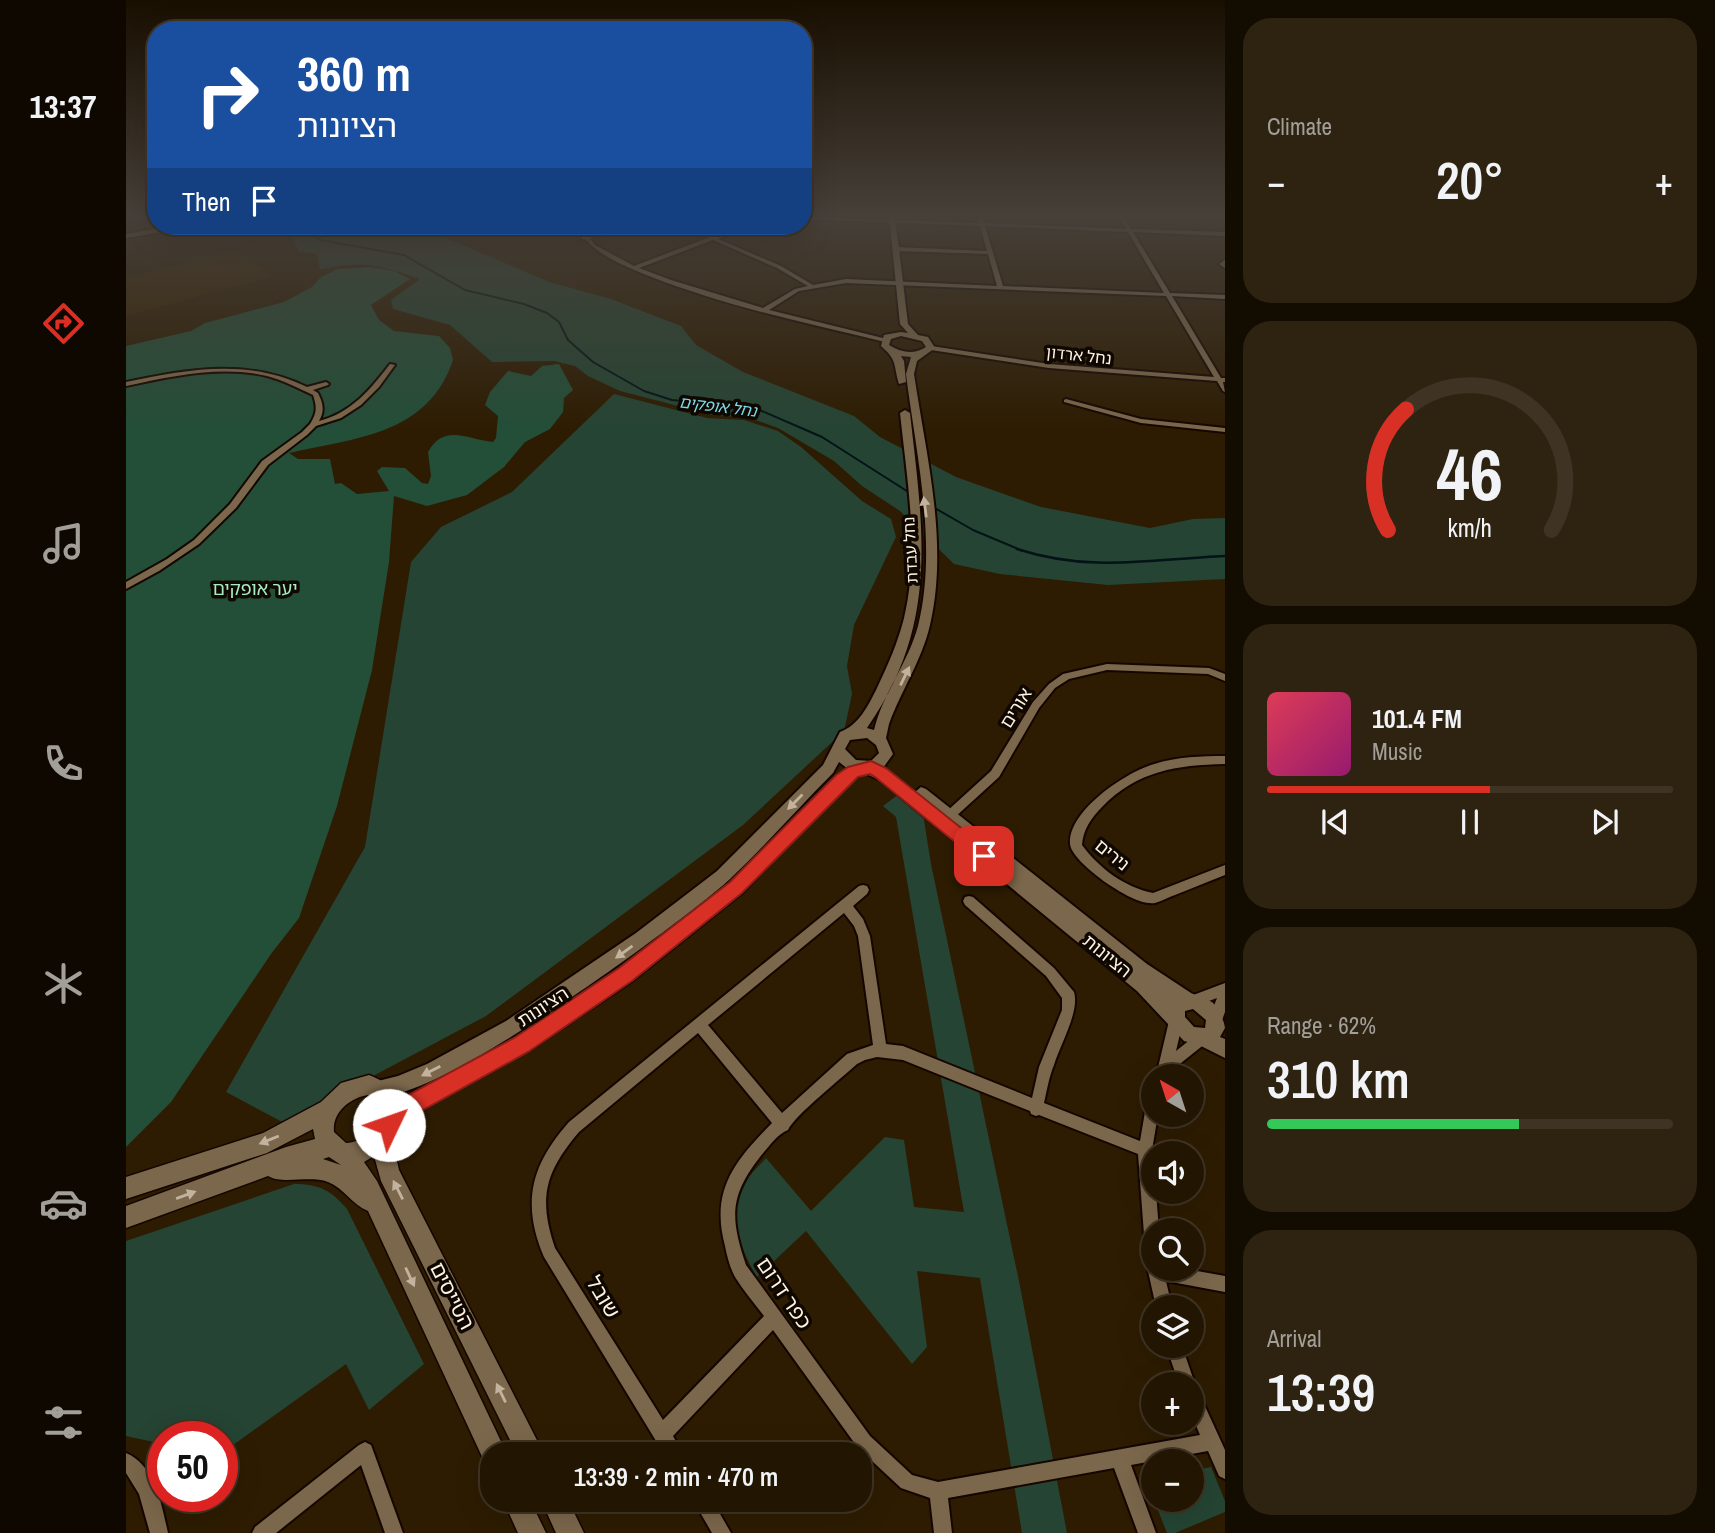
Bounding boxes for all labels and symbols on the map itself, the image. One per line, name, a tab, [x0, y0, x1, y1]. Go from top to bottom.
street label: נחל ארדון	[1045, 341, 1113, 369]
water label: נחל אופקים	[678, 390, 759, 422]
one-way arrow	[920, 496, 931, 518]
street label: נחל עבדת	[897, 516, 923, 584]
park label: יער אופקים	[212, 576, 298, 601]
one-way arrow	[899, 666, 910, 686]
street label: אורים	[994, 683, 1038, 733]
one-way arrow	[786, 794, 803, 811]
pin	[954, 826, 1014, 886]
street label: נירים	[1090, 833, 1135, 876]
street label: הציונות	[1078, 928, 1137, 983]
one-way arrow	[615, 945, 633, 959]
street label: הציונות	[512, 981, 573, 1032]
north arrow	[1141, 1064, 1204, 1127]
one-way arrow	[420, 1065, 440, 1077]
position arrow	[352, 1088, 426, 1162]
one-way arrow	[258, 1135, 279, 1146]
one-way arrow	[392, 1180, 403, 1200]
one-way arrow	[175, 1189, 196, 1200]
street label: כפר דרום	[750, 1251, 819, 1334]
street label: הטייסים	[423, 1257, 482, 1335]
one-way arrow	[404, 1267, 416, 1287]
street label: שובל	[580, 1270, 627, 1323]
one-way arrow	[495, 1383, 506, 1403]
speed limit sign: 50	[147, 1421, 238, 1512]

